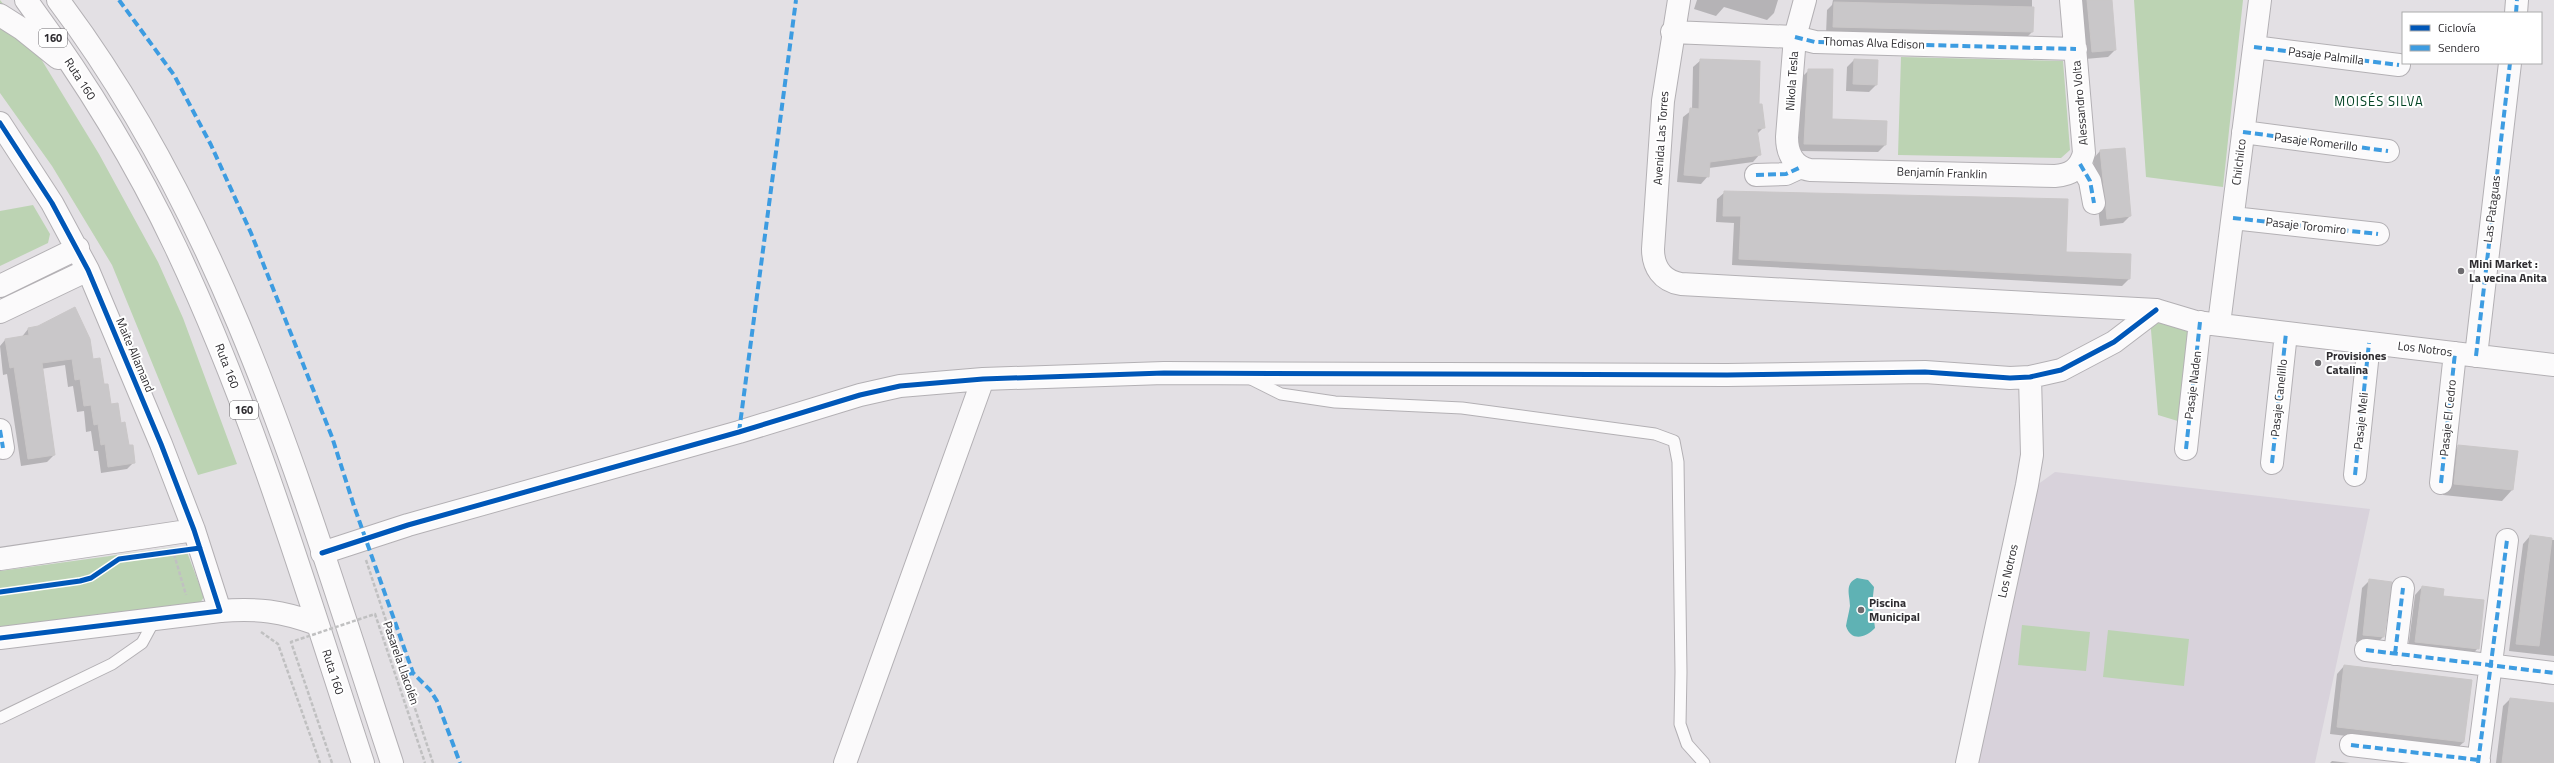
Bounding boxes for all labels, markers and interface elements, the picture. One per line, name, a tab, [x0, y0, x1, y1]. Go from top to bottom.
legend	[2402, 12, 2542, 64]
text: Ciclovía	[2438, 18, 2476, 37]
road number: 160	[39, 29, 67, 47]
street label: Thomas Alva Edison	[1823, 31, 1925, 54]
text: Sendero	[2438, 38, 2480, 57]
street label: Pasaje Palmilla	[2287, 41, 2365, 70]
street label: Nikola Tesla	[1780, 51, 1803, 111]
street label: Ruta 160	[60, 54, 101, 104]
street label: Alessandro Volta	[2066, 60, 2093, 146]
street label: Avenida Las Torres	[1648, 90, 1673, 186]
district label: MOISÉS SILVA	[2334, 91, 2424, 111]
street label: Pasaje Romerillo	[2273, 127, 2359, 156]
street label: Chilchilco	[2226, 137, 2251, 186]
street label: Benjamín Franklin	[1896, 161, 1988, 184]
street label: Las Pataguas	[2478, 174, 2505, 244]
street label: Pasaje Toromiro	[2265, 212, 2347, 239]
place label: Mini Market : La vecina Anita	[2469, 254, 2547, 287]
marker: Mini Market : La vecina Anita	[2456, 266, 2466, 276]
street label: Maite Allamand	[111, 315, 160, 395]
street label: Los Notros	[2397, 336, 2454, 361]
street label: Ruta 160	[210, 341, 245, 391]
place label: Provisiones Catalina	[2326, 346, 2387, 379]
street label: Pasaje Naden	[2179, 350, 2206, 420]
street label: Pasaje Canelillo	[2265, 358, 2292, 438]
marker: Provisiones Catalina	[2313, 358, 2323, 368]
street label: Pasaje El Cedro	[2434, 379, 2461, 457]
street label: Pasaje Meli	[2348, 391, 2373, 451]
road number: 160	[230, 401, 258, 419]
street label: Los Notros	[1992, 542, 2023, 600]
place label: Piscina Municipal	[1869, 593, 1920, 626]
marker: Piscina Municipal	[1856, 605, 1866, 615]
street label: Pasarela Llacolén	[378, 618, 425, 707]
street label: Ruta 160	[317, 647, 350, 697]

